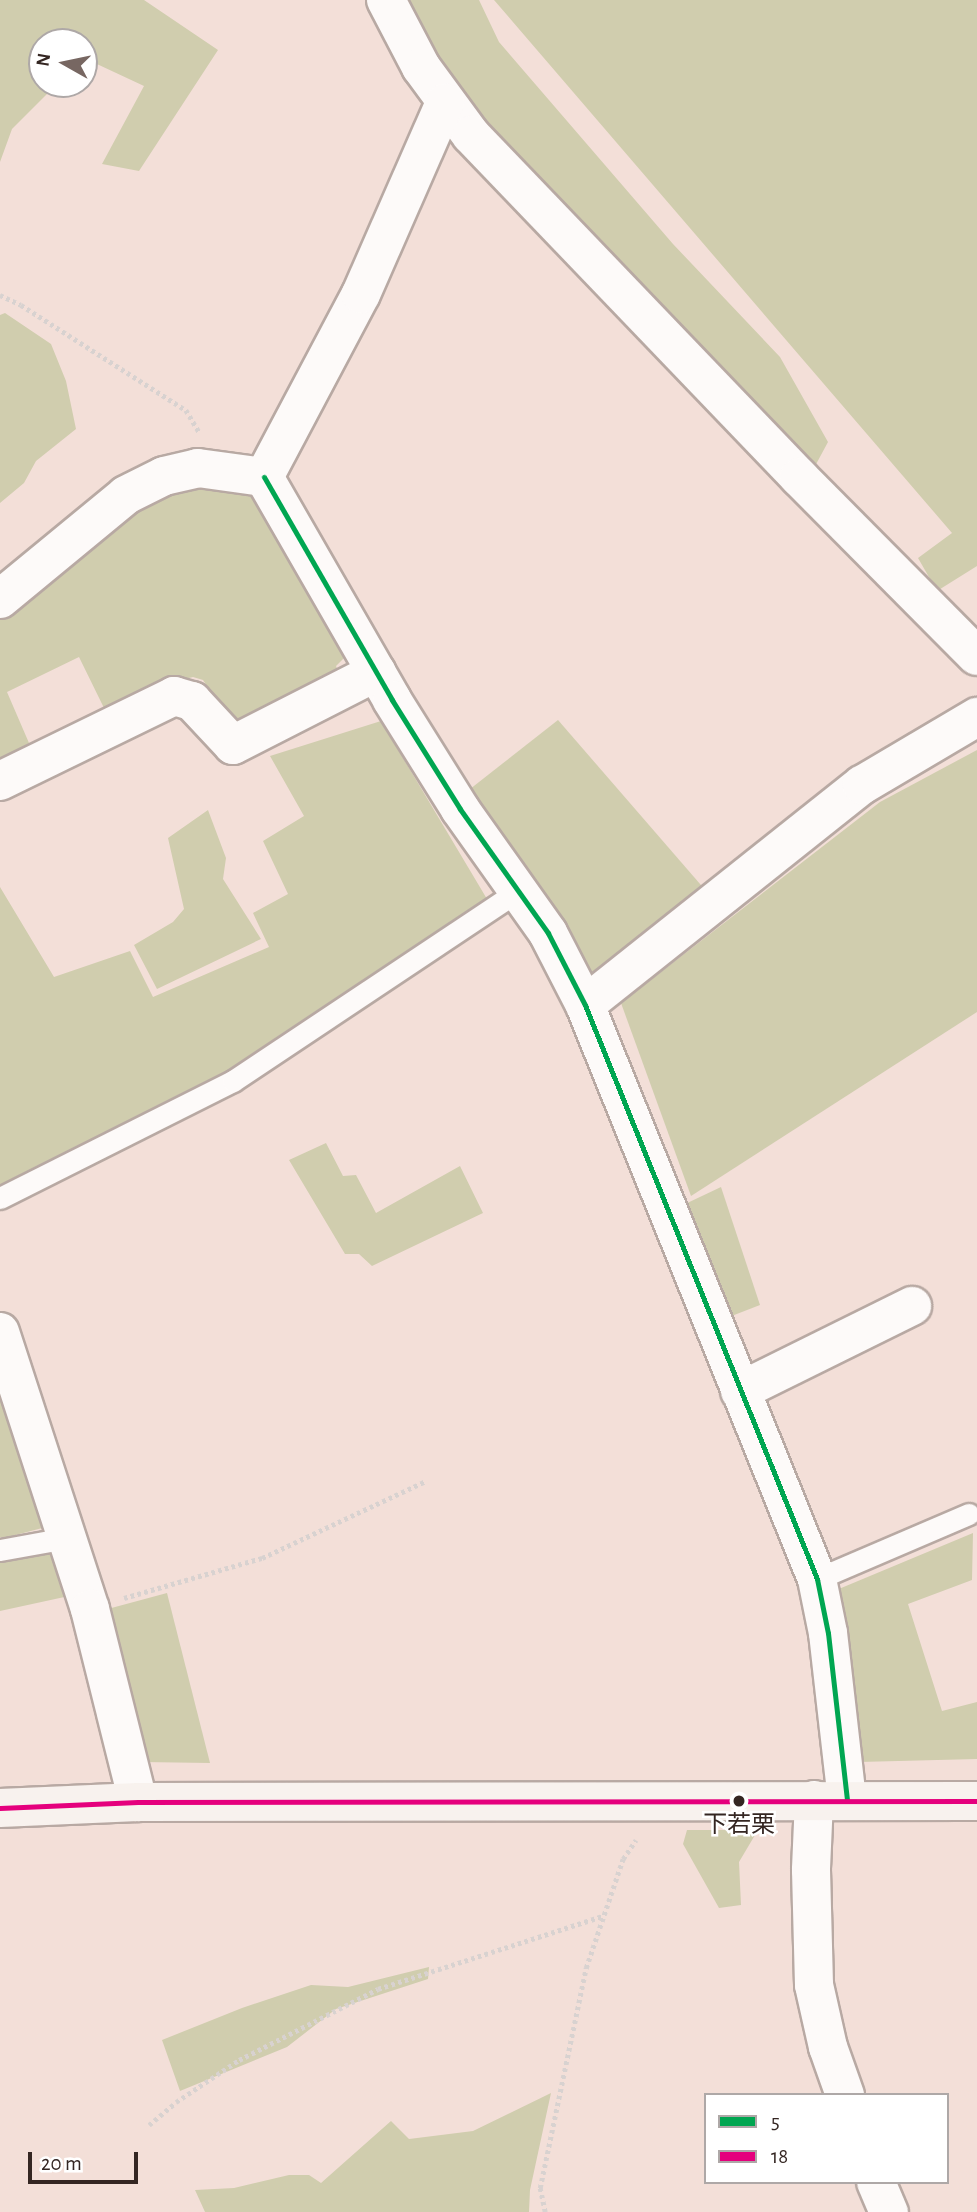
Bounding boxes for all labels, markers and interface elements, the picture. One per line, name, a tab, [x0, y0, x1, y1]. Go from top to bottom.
north arrow	[28, 28, 98, 98]
text: N	[33, 52, 54, 68]
marker: 下若栗	[732, 1794, 746, 1808]
place label: 下若栗	[703, 1812, 775, 1840]
legend	[704, 2093, 949, 2184]
text: 5	[771, 2111, 780, 2132]
scale bar	[32, 2138, 142, 2182]
text: 18	[771, 2146, 788, 2167]
text: 20 m	[41, 2153, 82, 2174]

